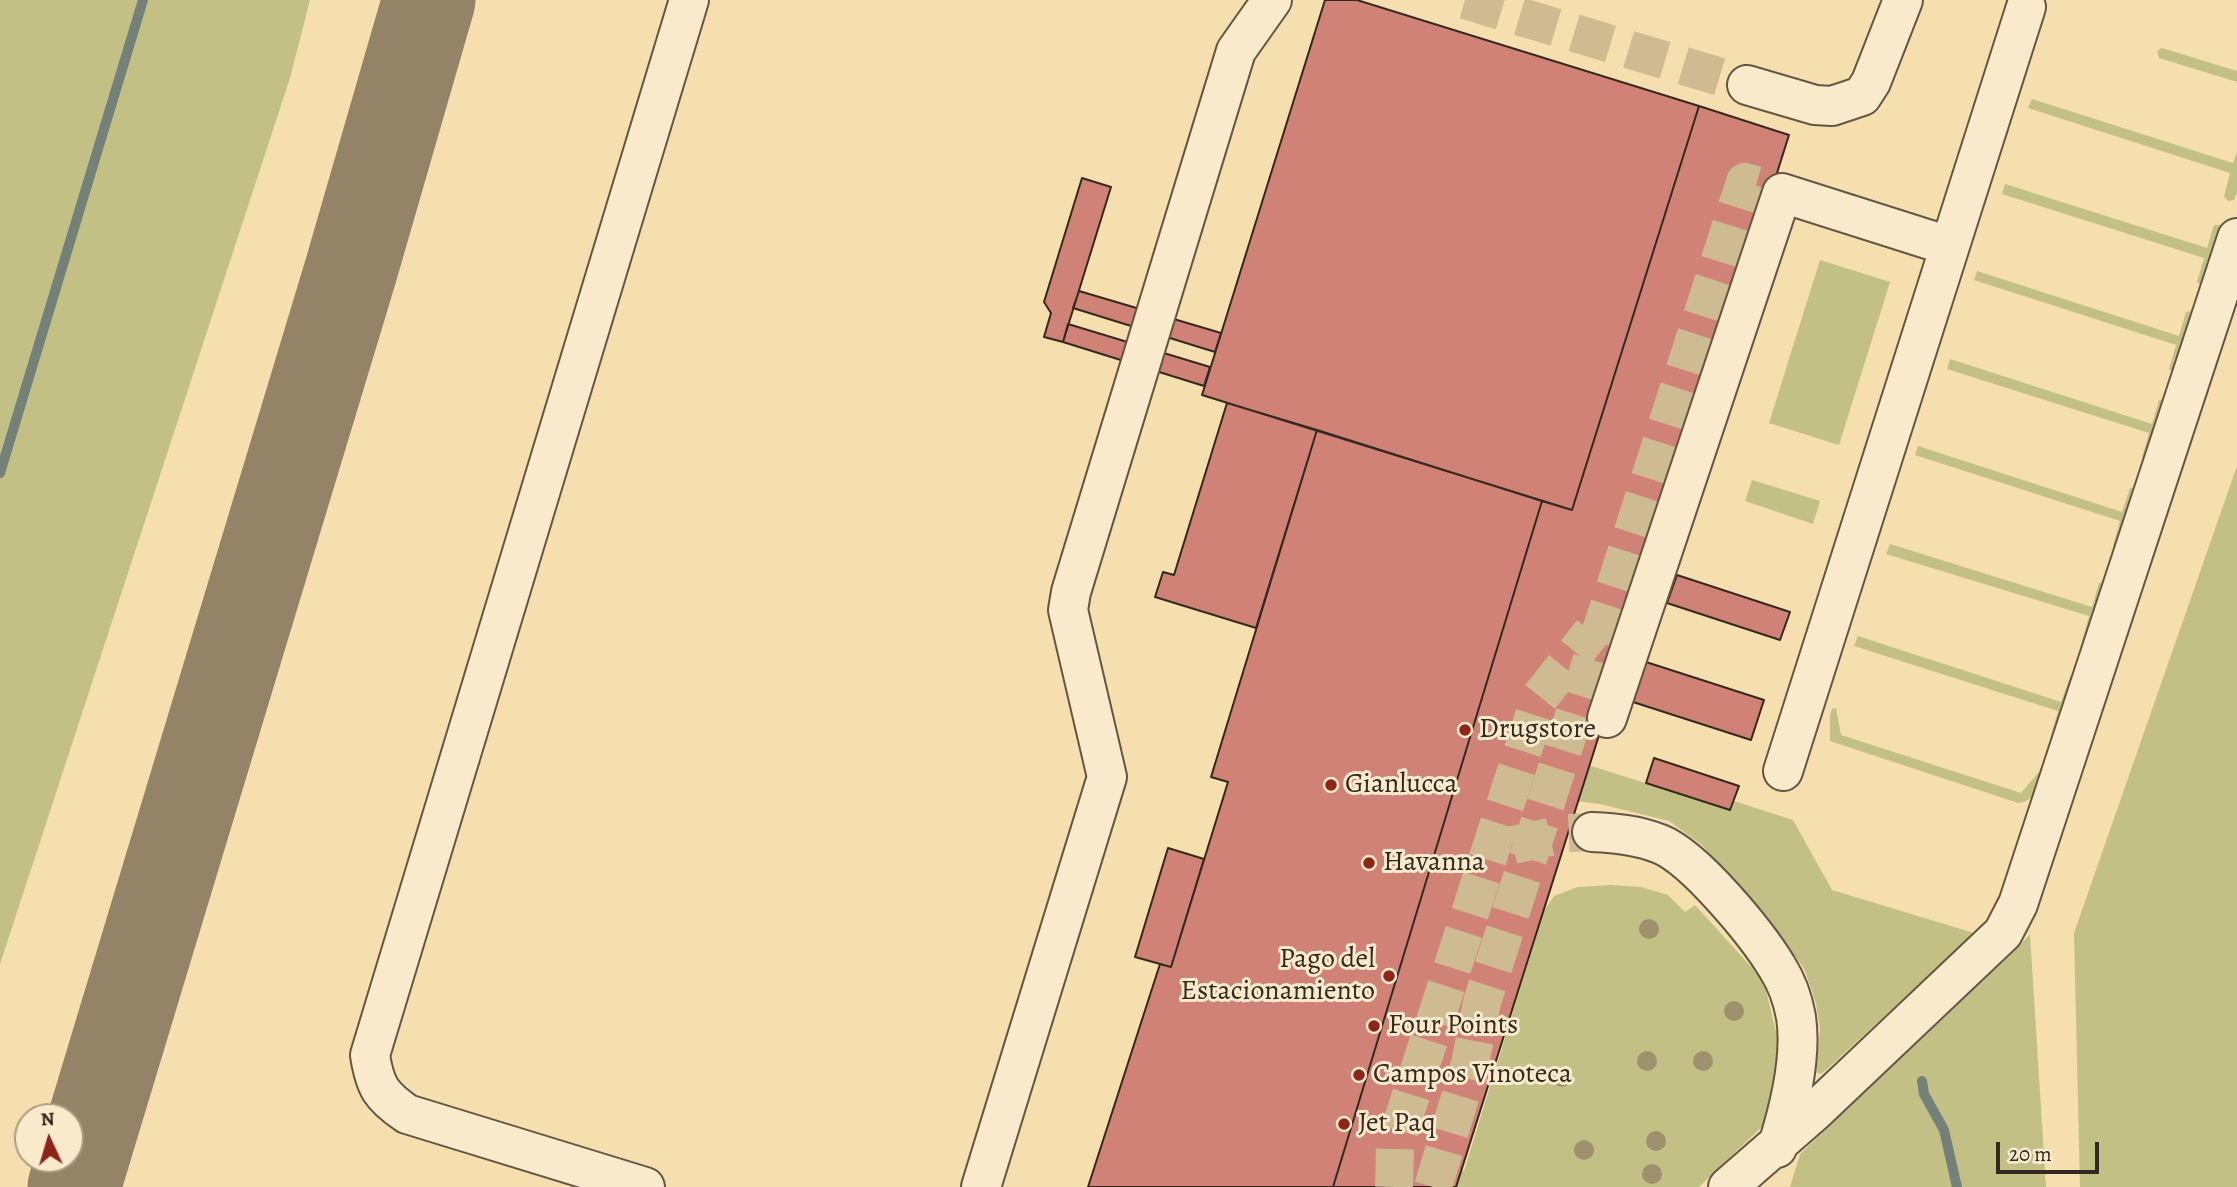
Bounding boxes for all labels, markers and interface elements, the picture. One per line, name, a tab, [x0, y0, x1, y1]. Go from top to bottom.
place label: Drugstore	[1479, 713, 1596, 747]
marker: Drugstore	[1457, 722, 1473, 738]
place label: Gianlucca	[1345, 768, 1457, 802]
marker: Gianlucca	[1323, 777, 1339, 793]
place label: Havanna	[1383, 846, 1485, 880]
marker: Havanna	[1361, 855, 1377, 871]
place label: Pago del Estacionamiento	[1181, 943, 1375, 1009]
marker: Pago del Estacionamiento	[1381, 968, 1397, 984]
place label: Four Points	[1388, 1009, 1518, 1043]
marker: Four Points	[1366, 1018, 1382, 1034]
place label: Campos Vinoteca	[1373, 1058, 1572, 1092]
marker: Campos Vinoteca	[1351, 1067, 1367, 1083]
north arrow	[14, 1103, 84, 1173]
text: N	[40, 1106, 55, 1132]
place label: Jet Paq	[1358, 1107, 1436, 1141]
marker: Jet Paq	[1336, 1116, 1352, 1132]
scale bar	[1999, 1128, 2102, 1172]
text: 20 m	[2009, 1140, 2052, 1168]

